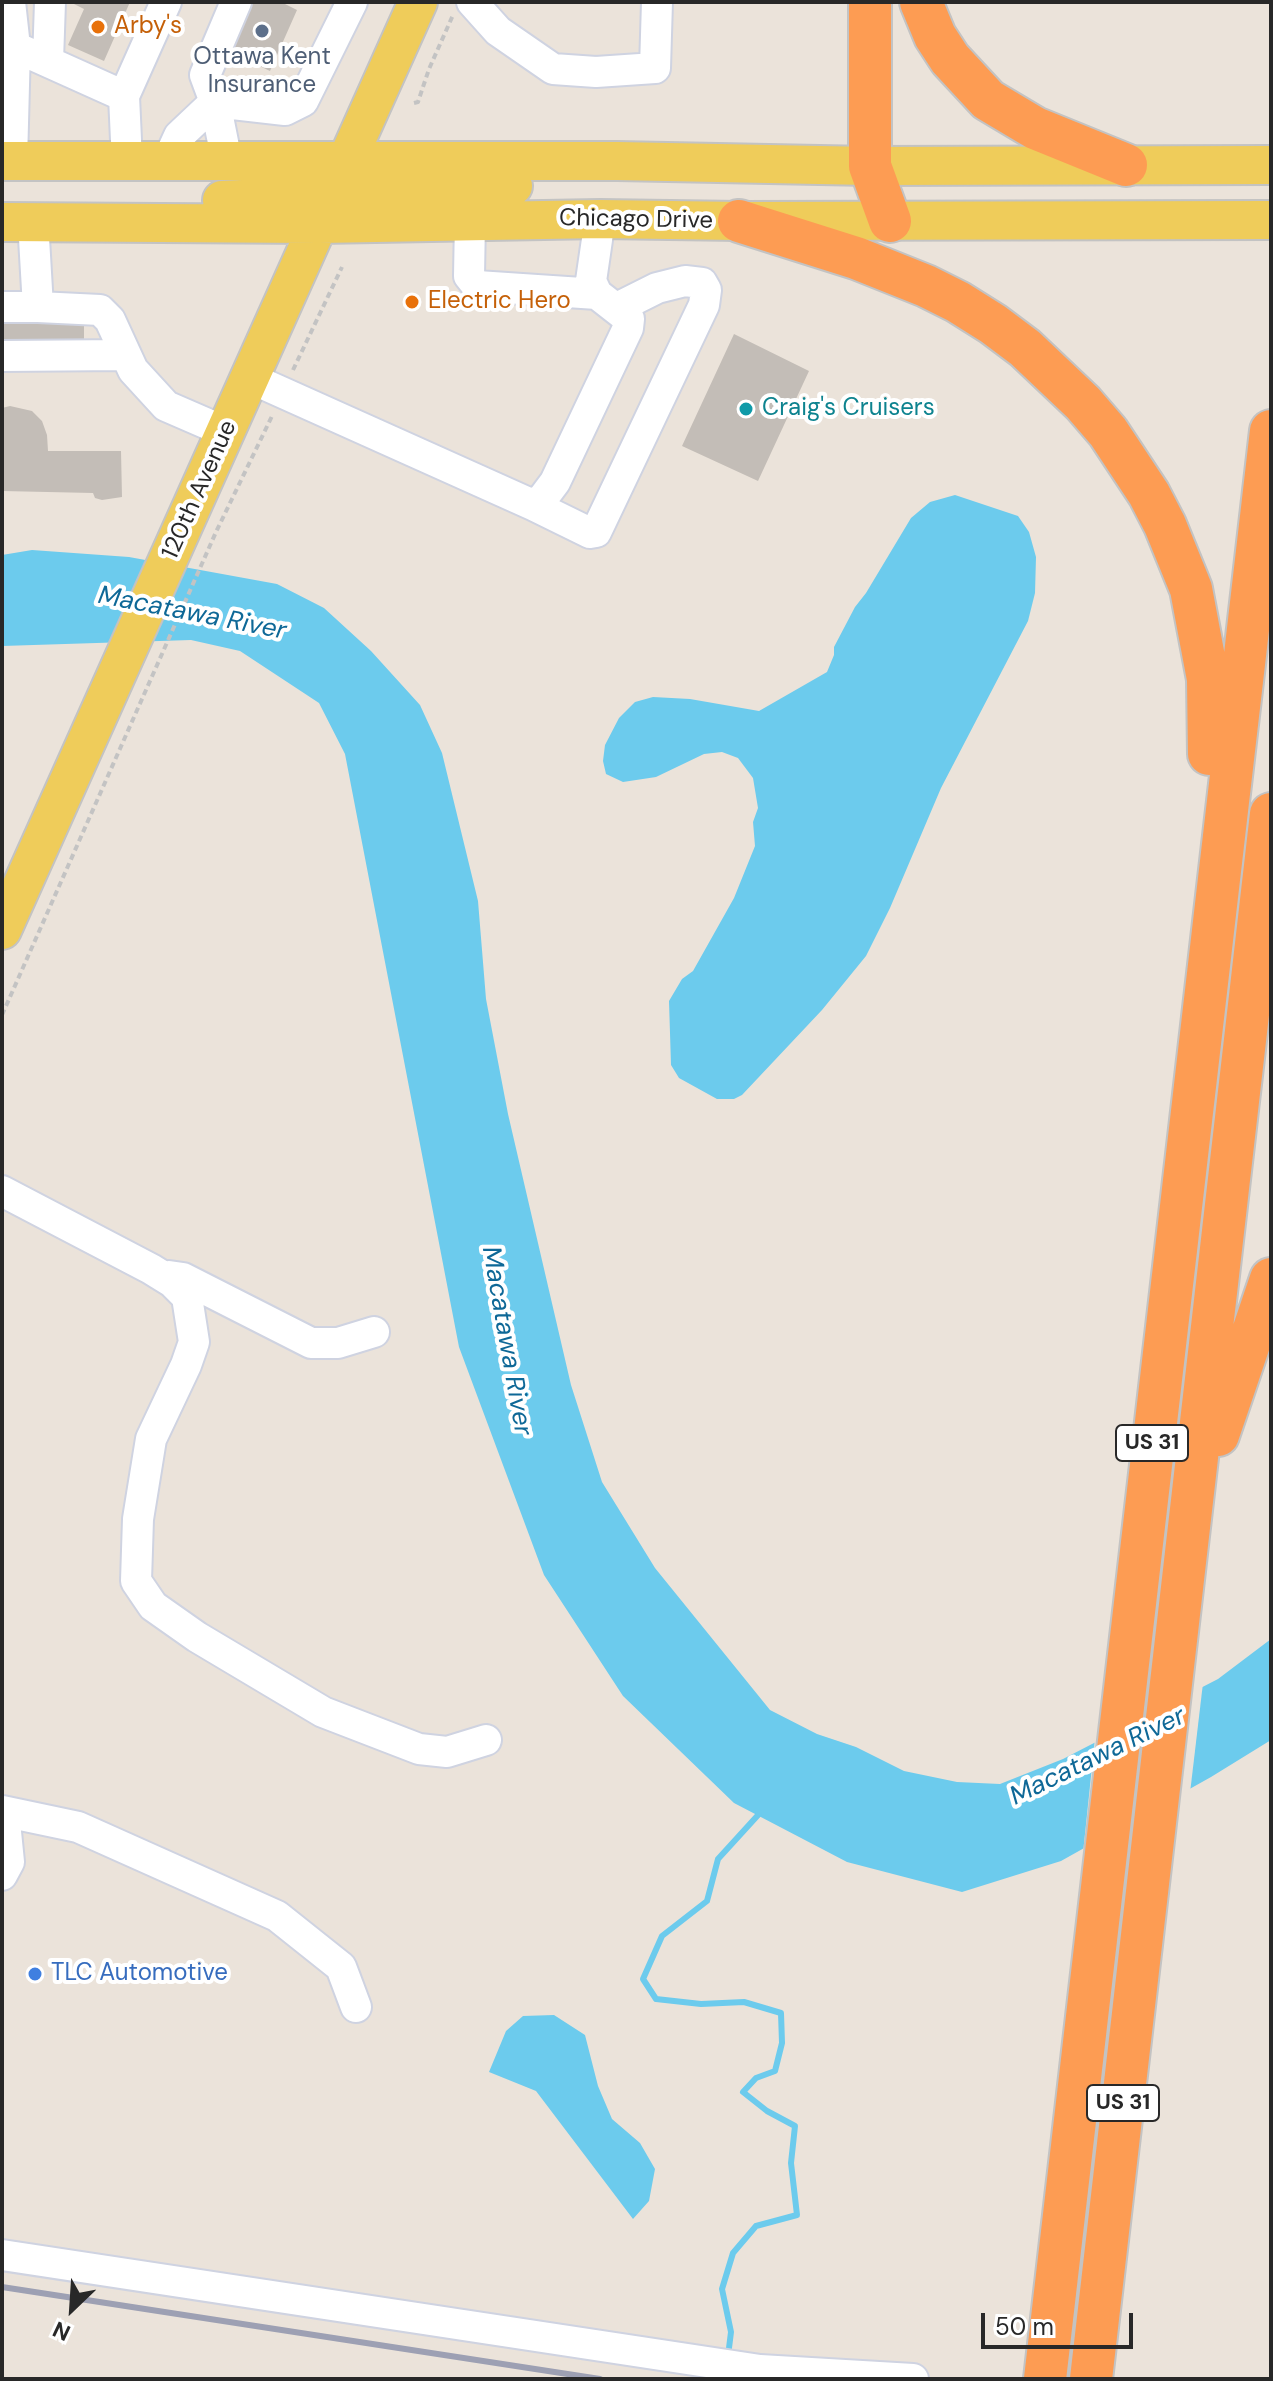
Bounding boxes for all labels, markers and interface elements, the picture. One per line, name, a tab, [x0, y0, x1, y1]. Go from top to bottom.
place label: Arby's	[114, 13, 182, 41]
marker: Arby's	[89, 18, 107, 36]
marker: Ottawa Kent Insurance	[253, 22, 271, 40]
place label: Ottawa Kent Insurance	[193, 44, 331, 100]
street label: Chicago Drive	[559, 204, 713, 236]
place label: Electric Hero	[428, 288, 571, 316]
marker: Electric Hero	[403, 293, 421, 311]
place label: Craig's Cruisers	[762, 395, 935, 423]
marker: Craig's Cruisers	[737, 400, 755, 418]
street label: 120th Avenue	[157, 416, 243, 564]
water label: Macatawa River	[95, 580, 289, 648]
water label: Macatawa River	[474, 1244, 538, 1438]
road number: US 31	[1116, 1425, 1188, 1461]
water label: Macatawa River	[1005, 1701, 1191, 1813]
place label: TLC Automotive	[51, 1960, 228, 1988]
marker: TLC Automotive	[26, 1965, 44, 1983]
road number: US 31	[1087, 2085, 1159, 2121]
north arrow	[32, 2269, 112, 2349]
scale bar	[985, 2297, 1137, 2347]
text: 50 m	[995, 2311, 1054, 2342]
text: N	[48, 2315, 75, 2348]

